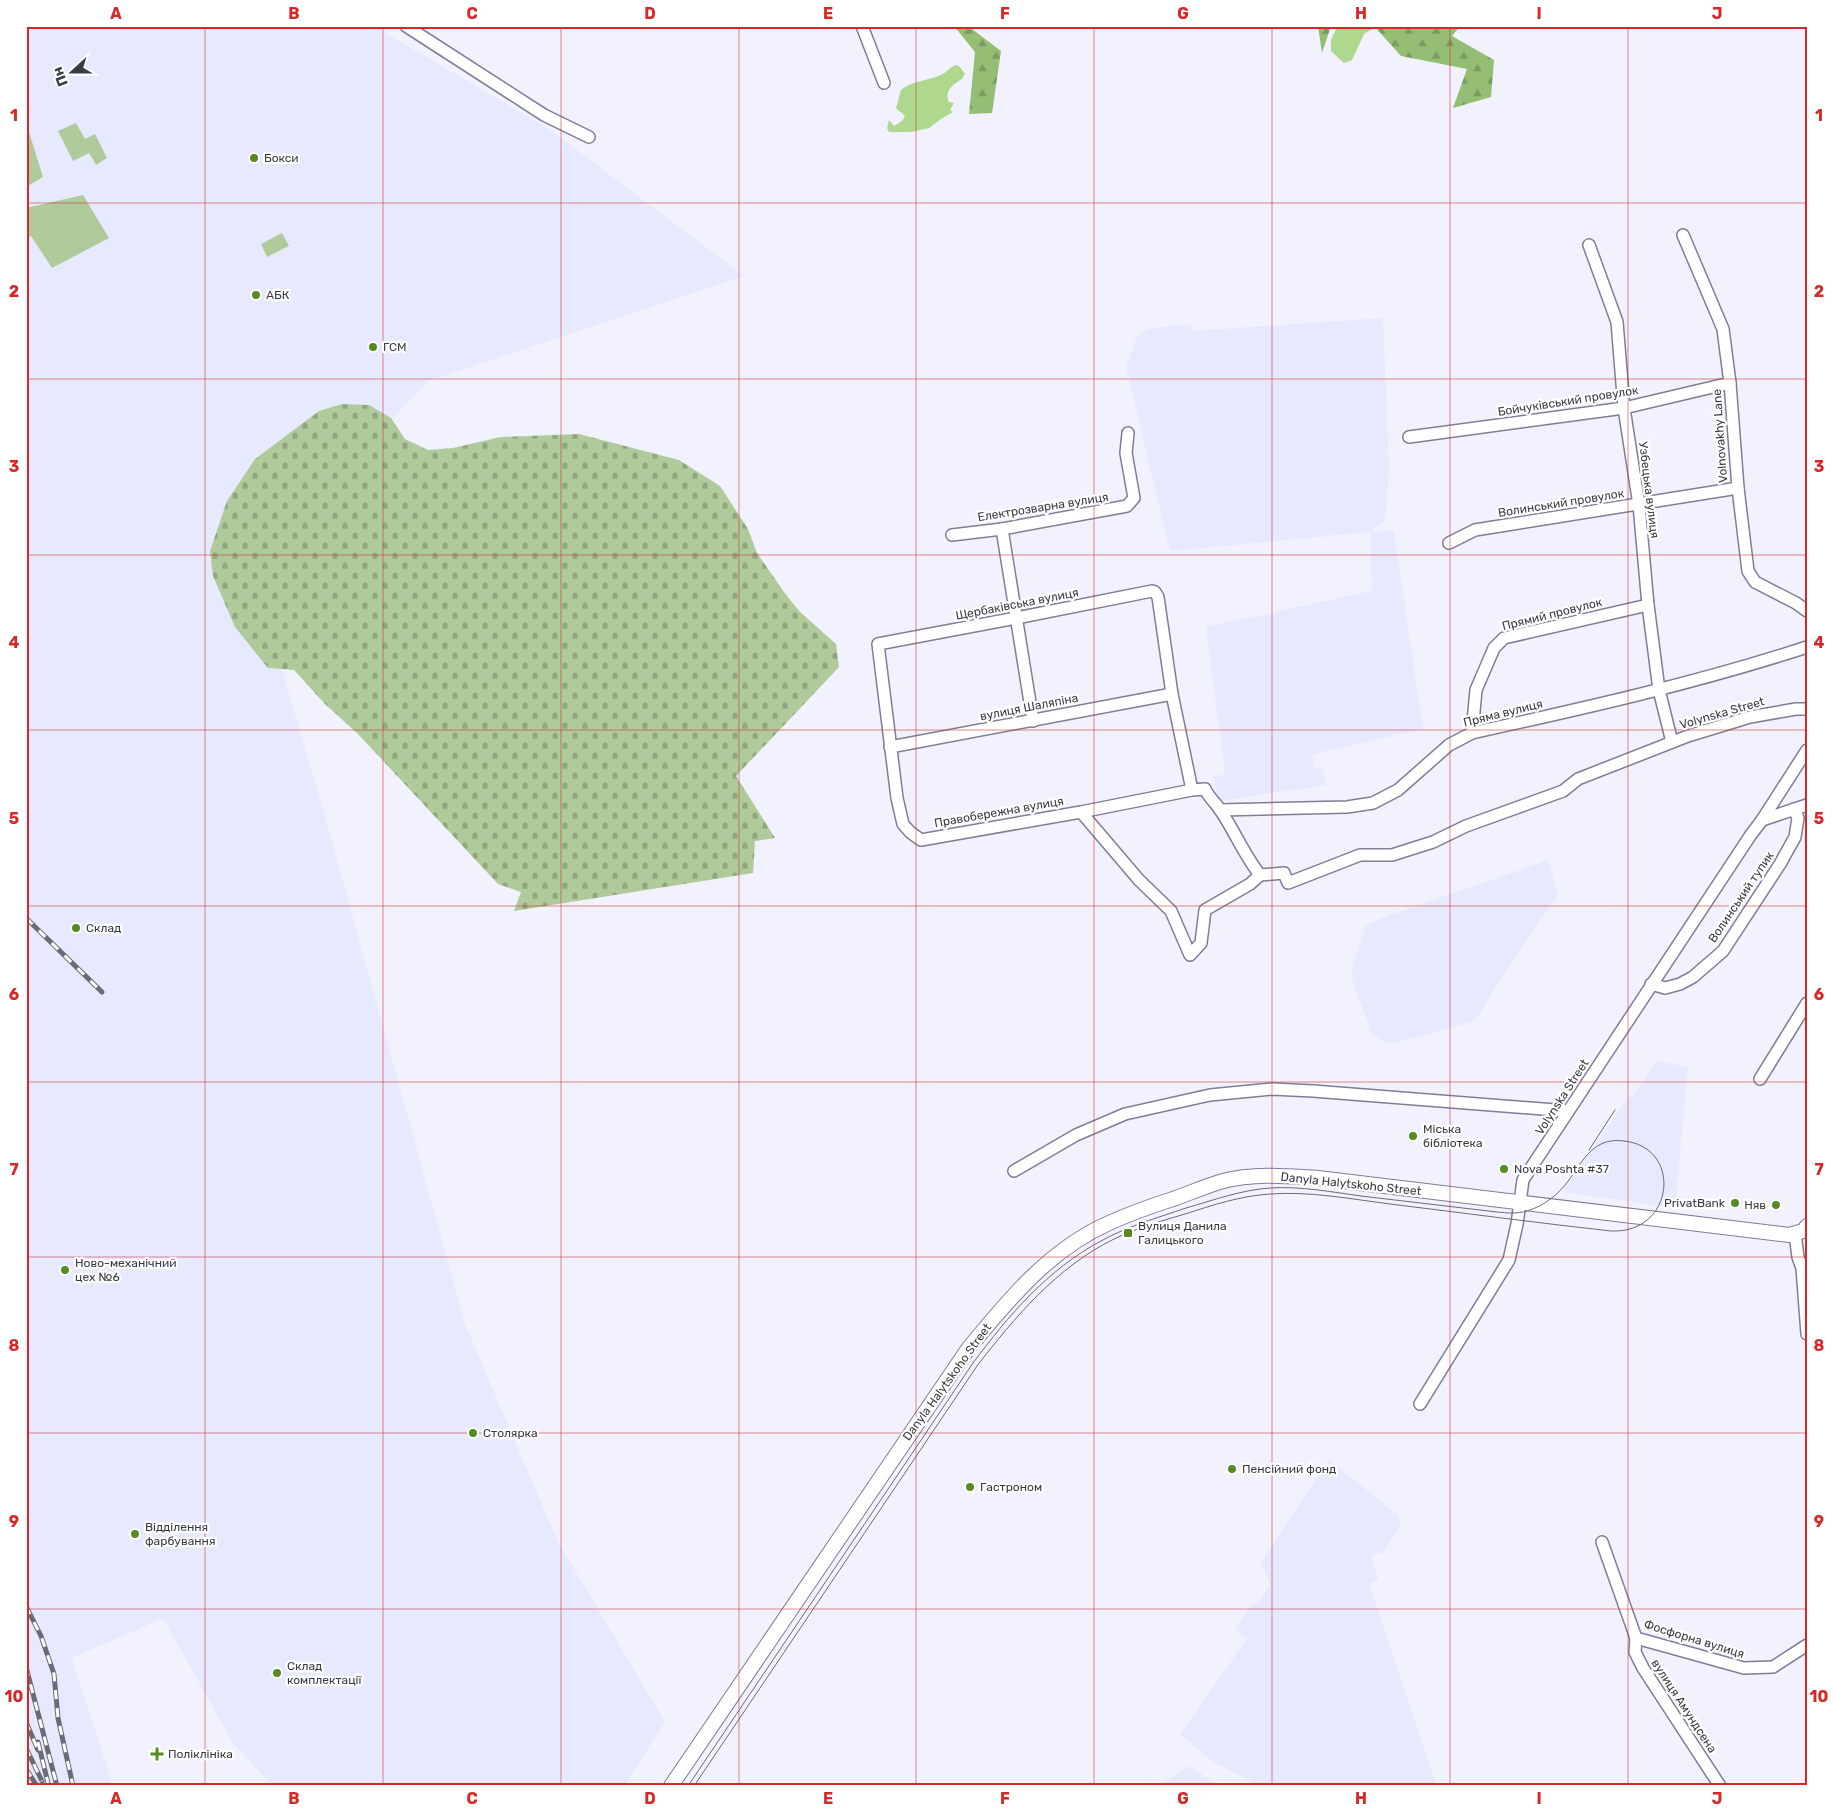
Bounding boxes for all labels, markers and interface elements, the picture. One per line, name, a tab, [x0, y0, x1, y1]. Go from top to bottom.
text: A	[110, 4, 122, 23]
text: B	[288, 4, 300, 23]
text: C	[466, 4, 478, 23]
text: D	[644, 4, 656, 23]
text: E	[823, 4, 833, 23]
text: F	[1000, 4, 1010, 23]
text: G	[1177, 4, 1189, 23]
text: H	[1355, 4, 1367, 23]
text: I	[1536, 4, 1542, 23]
text: J	[1712, 4, 1722, 23]
north arrow	[48, 48, 98, 98]
text: Пн	[49, 64, 72, 89]
text: 1	[10, 106, 18, 125]
text: 1	[1815, 106, 1823, 125]
place label: Бокси	[264, 151, 299, 165]
marker: Бокси	[248, 152, 260, 164]
text: 2	[9, 282, 19, 301]
text: 2	[1814, 282, 1824, 301]
place label: АБК	[266, 288, 290, 302]
marker: АБК	[250, 289, 262, 301]
place label: ГСМ	[383, 340, 407, 354]
marker: ГСМ	[367, 341, 379, 353]
street label: Бойчуківський провулок	[1497, 383, 1640, 419]
street label: Volnovakhy Lane	[1710, 388, 1730, 483]
street label: Узбецька вулиця	[1636, 441, 1662, 539]
text: 3	[9, 457, 19, 476]
text: 3	[1814, 457, 1824, 476]
street label: Волинський провулок	[1497, 486, 1626, 520]
street label: Електрозварна вулиця	[977, 490, 1109, 524]
street label: Щербаківська вулиця	[954, 585, 1080, 623]
street label: Прямий провулок	[1501, 595, 1604, 633]
text: 4	[9, 633, 20, 652]
text: 4	[1814, 633, 1825, 652]
street label: вулиця Шаляпіна	[979, 691, 1079, 723]
street label: Volynska Street	[1678, 694, 1766, 732]
street label: Пряма вулиця	[1462, 696, 1544, 730]
street label: Правобережна вулиця	[933, 794, 1065, 830]
text: 5	[9, 809, 19, 828]
text: 5	[1814, 809, 1824, 828]
street label: Волинський тупик	[1705, 848, 1777, 945]
place label: Склад	[86, 921, 121, 935]
marker: Склад	[70, 922, 82, 934]
text: 6	[9, 985, 19, 1004]
text: 6	[1814, 985, 1824, 1004]
street label: Volynska Street	[1532, 1056, 1592, 1137]
place label: Міська бібліотека	[1423, 1122, 1483, 1150]
marker: Міська бібліотека	[1407, 1130, 1419, 1142]
text: 7	[9, 1160, 19, 1179]
text: 7	[1814, 1160, 1824, 1179]
place label: Nova Poshta #37	[1514, 1162, 1609, 1176]
marker: Nova Poshta #37	[1498, 1163, 1510, 1175]
street label: Danyla Halytskoho Street	[1280, 1170, 1422, 1198]
place label: PrivatBank	[1664, 1196, 1726, 1210]
marker: PrivatBank	[1729, 1197, 1741, 1209]
place label: Няв	[1744, 1198, 1766, 1212]
marker: Няв	[1770, 1199, 1782, 1211]
place label: Вулиця Данила Галицького	[1138, 1219, 1227, 1247]
marker: Вулиця Данила Галицького	[1122, 1227, 1134, 1239]
place label: Ново-механічний цех №6	[75, 1256, 177, 1284]
marker: Ново-механічний цех №6	[59, 1264, 71, 1276]
street label: Danyla Halytskoho Street	[900, 1321, 994, 1443]
text: 8	[9, 1336, 20, 1355]
text: 8	[1814, 1336, 1825, 1355]
place label: Столярка	[483, 1426, 538, 1440]
marker: Столярка	[467, 1427, 479, 1439]
place label: Пенсійний фонд	[1242, 1462, 1336, 1476]
marker: Пенсійний фонд	[1226, 1463, 1238, 1475]
place label: Гастроном	[980, 1480, 1042, 1494]
marker: Гастроном	[964, 1481, 976, 1493]
text: 9	[9, 1512, 19, 1531]
text: 9	[1814, 1512, 1824, 1531]
place label: Відділення фарбування	[145, 1520, 215, 1548]
marker: Відділення фарбування	[129, 1528, 141, 1540]
street label: Фосфорна вулиця	[1642, 1617, 1746, 1661]
street label: вулиця Амундсена	[1649, 1657, 1719, 1755]
place label: Склад комплектації	[287, 1659, 363, 1687]
marker: Склад комплектації	[271, 1667, 283, 1679]
text: 10	[5, 1687, 24, 1706]
text: 10	[1810, 1687, 1829, 1706]
marker: Поліклініка	[150, 1747, 164, 1761]
place label: Поліклініка	[168, 1747, 233, 1761]
text: A	[110, 1789, 122, 1808]
text: B	[288, 1789, 300, 1808]
text: C	[466, 1789, 478, 1808]
text: D	[644, 1789, 656, 1808]
text: E	[823, 1789, 833, 1808]
text: F	[1000, 1789, 1010, 1808]
text: G	[1177, 1789, 1189, 1808]
text: H	[1355, 1789, 1367, 1808]
text: I	[1536, 1789, 1542, 1808]
text: J	[1712, 1789, 1722, 1808]

